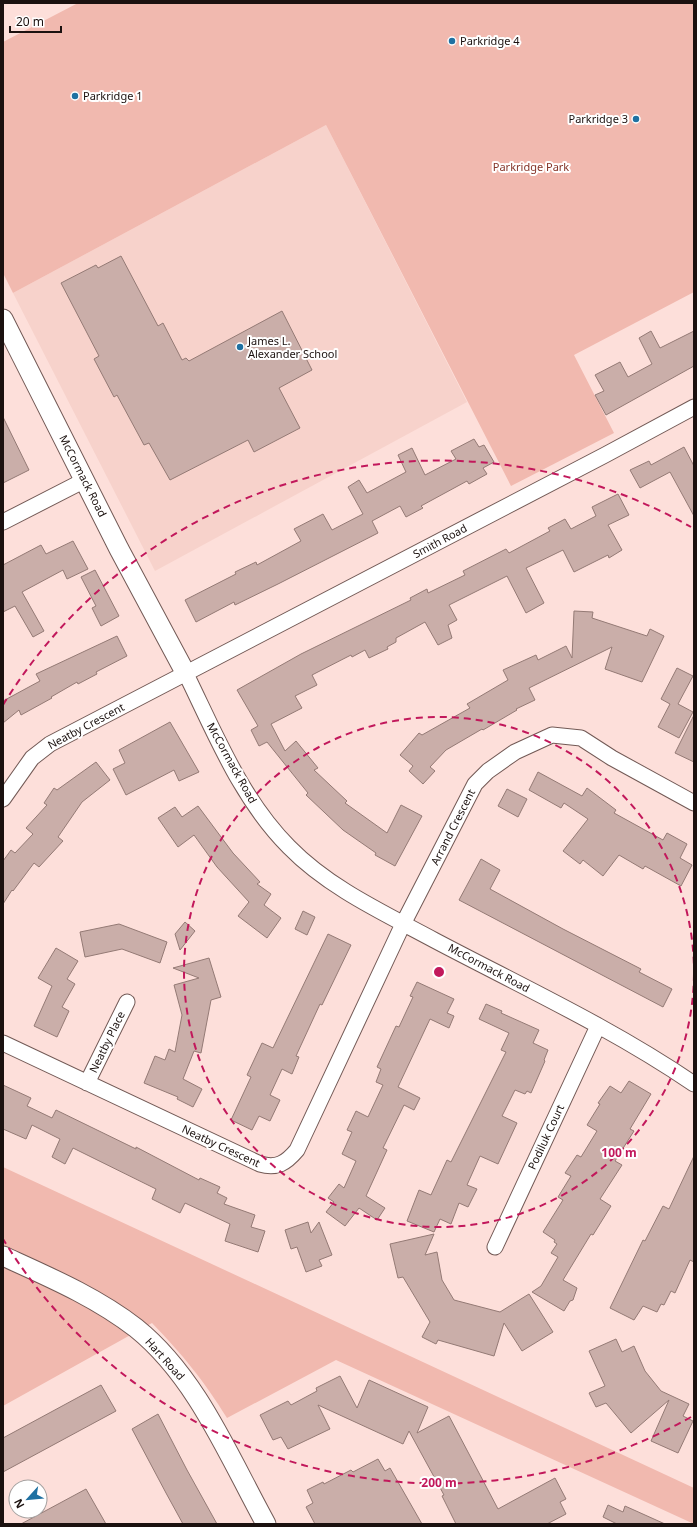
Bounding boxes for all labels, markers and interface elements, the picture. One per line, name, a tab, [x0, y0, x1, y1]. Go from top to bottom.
scale bar	[10, 8, 61, 34]
text: 20 m	[16, 13, 44, 30]
place label: Parkridge 4	[460, 33, 520, 48]
marker: Parkridge 4	[447, 36, 457, 46]
place label: Parkridge 1	[83, 88, 143, 103]
marker: Parkridge 1	[70, 91, 80, 101]
place label: Parkridge 3	[568, 111, 628, 126]
marker: Parkridge 3	[631, 114, 641, 124]
park label: Parkridge Park	[493, 159, 569, 174]
place label: James L. Alexander School	[247, 333, 337, 361]
marker: James L. Alexander School	[235, 342, 245, 352]
street label: McCormack Road	[56, 432, 111, 519]
street label: Smith Road	[410, 520, 469, 561]
street label: Neatby Crescent	[45, 699, 127, 752]
street label: McCormack Road	[204, 720, 261, 806]
street label: Arrand Crescent	[427, 786, 478, 867]
street label: McCormack Road	[446, 940, 533, 995]
centre of rings	[432, 965, 446, 979]
street label: Neatby Place	[85, 1008, 128, 1075]
street label: Podiluk Court	[524, 1102, 567, 1172]
street label: Neatby Crescent	[180, 1121, 263, 1170]
text: 100 m	[601, 1144, 637, 1161]
street label: Hart Road	[142, 1334, 188, 1383]
text: 200 m	[421, 1474, 457, 1491]
north arrow	[8, 1479, 48, 1519]
text: N	[10, 1496, 27, 1511]

